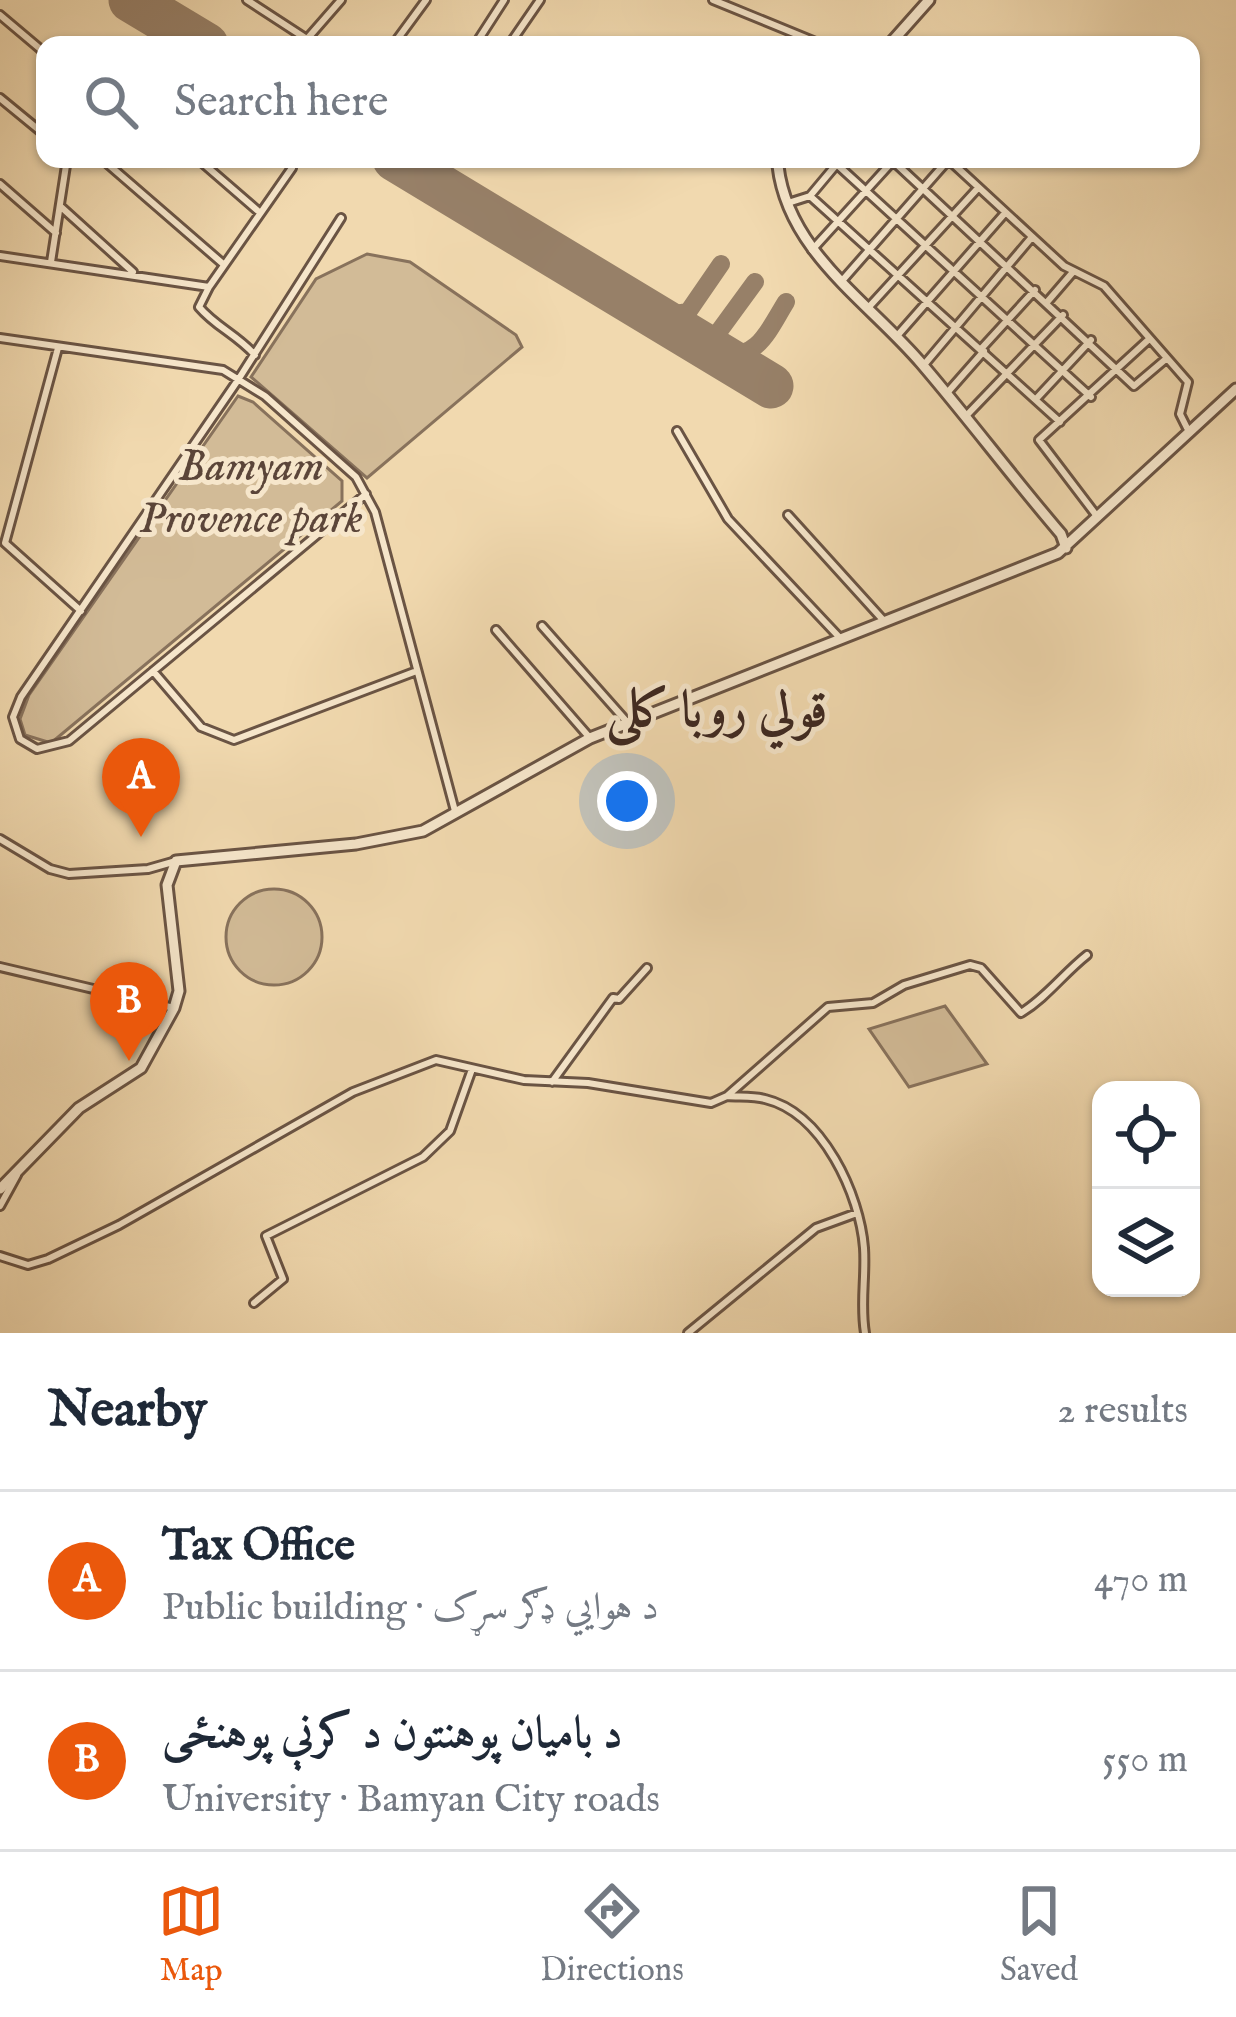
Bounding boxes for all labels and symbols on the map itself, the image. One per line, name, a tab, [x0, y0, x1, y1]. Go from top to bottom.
park label: Bamyam Provence park	[139, 439, 363, 548]
district label: قولي روبا کلی	[605, 680, 828, 750]
pin: A	[102, 738, 180, 837]
your location	[597, 771, 657, 831]
pin: B	[90, 962, 168, 1061]

